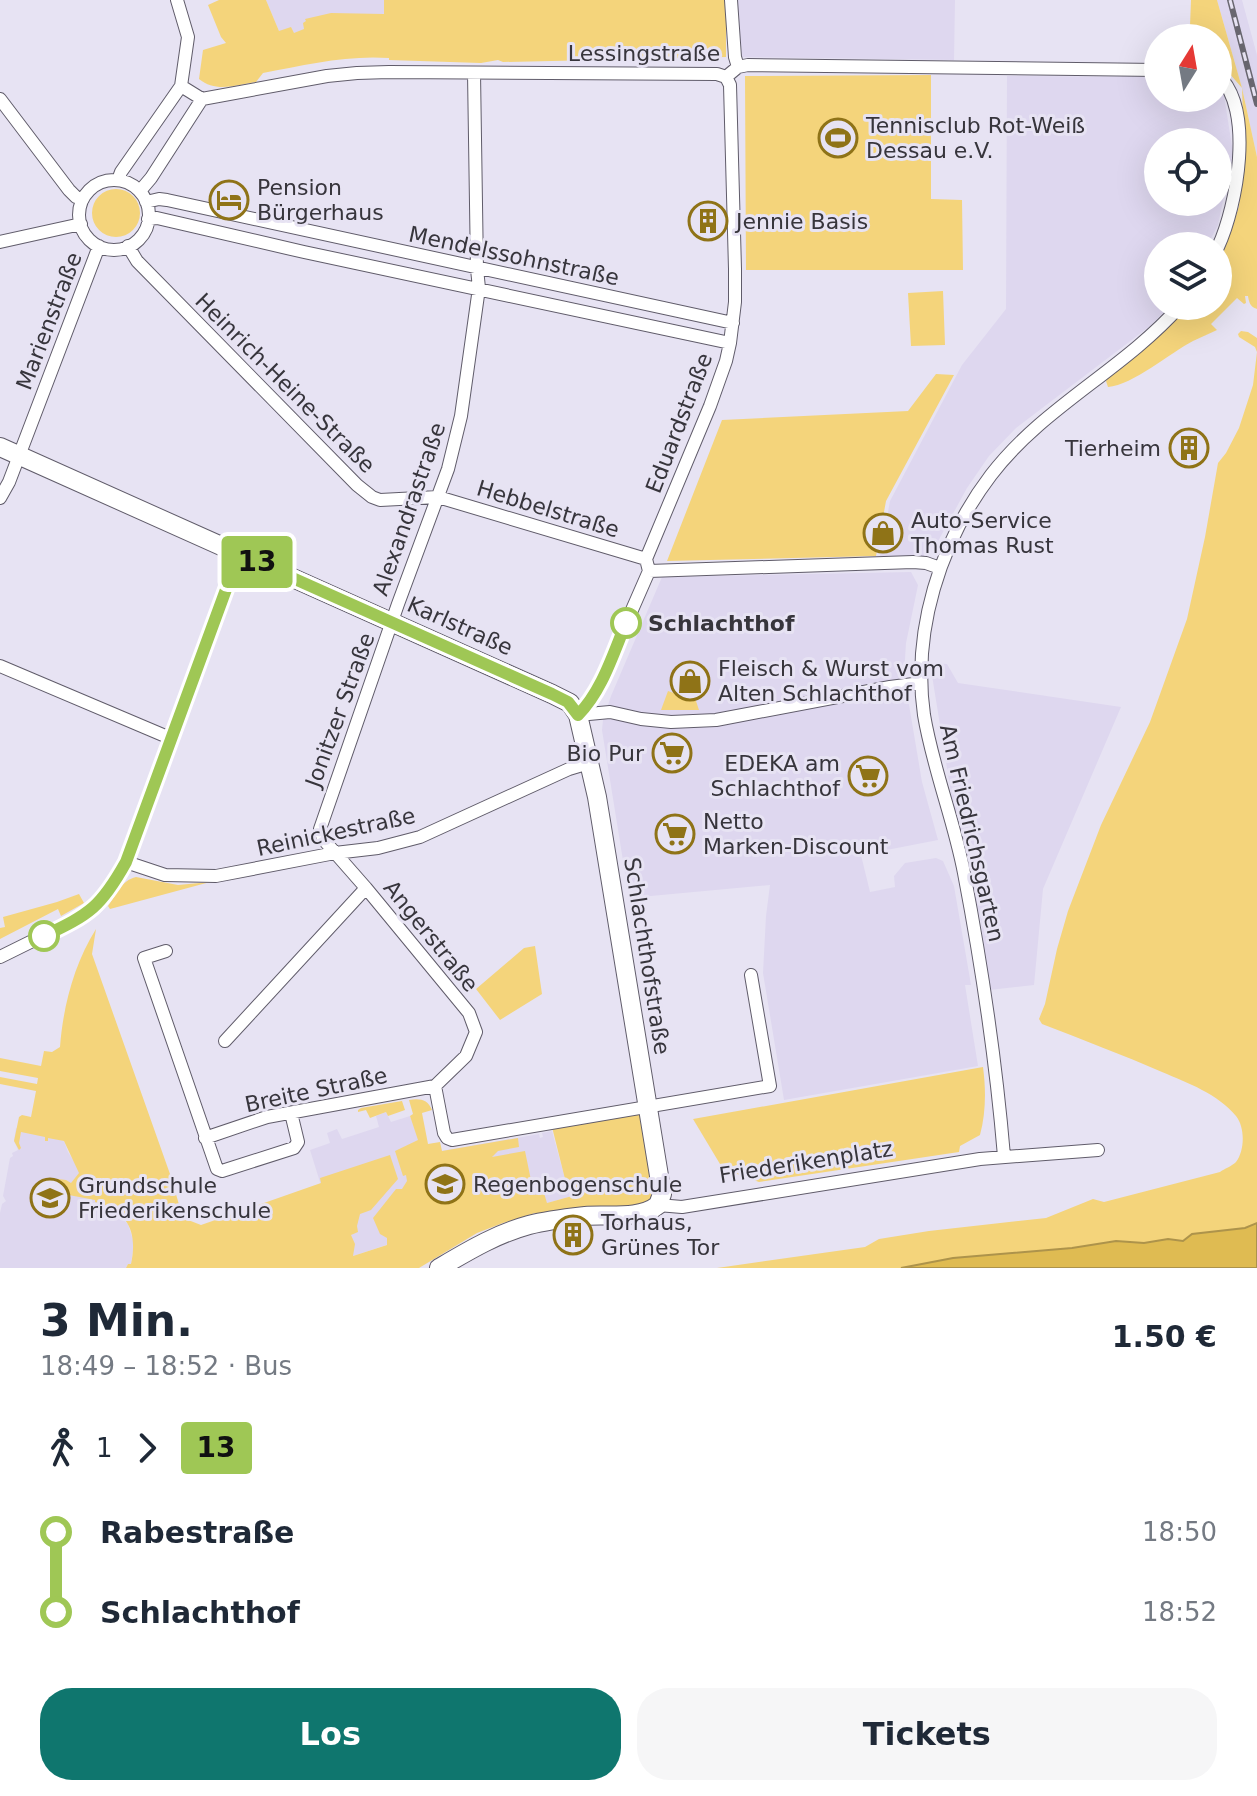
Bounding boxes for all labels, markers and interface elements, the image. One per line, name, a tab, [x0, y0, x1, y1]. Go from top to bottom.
north arrow	[1144, 24, 1232, 112]
map controls	[1144, 24, 1232, 320]
street label: Lessingstraße	[568, 41, 720, 66]
place label: Tennisclub Rot-Weiß Dessau e.V.	[865, 113, 1085, 163]
sports icon: Tennisclub Rot-Weiß Dessau e.V.	[817, 117, 859, 159]
button: locate	[1144, 128, 1232, 216]
place label: Pension Bürgerhaus	[257, 175, 384, 225]
hotel icon: Pension Bürgerhaus	[208, 179, 250, 221]
building icon: Jennie Basis	[687, 200, 729, 242]
place label: Jennie Basis	[734, 209, 868, 234]
street label: Mendelssohnstraße	[407, 221, 621, 291]
button: layers	[1144, 232, 1232, 320]
street label: Marienstraße	[11, 249, 87, 393]
street label: Heinrich-Heine-Straße	[190, 288, 380, 478]
street label: Eduardstraße	[641, 349, 717, 497]
street label: Alexandrastraße	[368, 419, 450, 599]
building icon: Tierheim	[1168, 427, 1210, 469]
place label: Tierheim	[1064, 436, 1161, 461]
street label: Hebbelstraße	[474, 475, 622, 543]
place label: Auto-Service Thomas Rust	[910, 508, 1054, 558]
shop icon: Auto-Service Thomas Rust	[862, 512, 904, 554]
line badge: 13	[221, 536, 293, 588]
text: 13	[238, 545, 276, 578]
street label: Karlstraße	[403, 592, 517, 660]
marker: Schlachthof	[611, 608, 641, 638]
place label: Schlachthof	[648, 611, 795, 636]
street label: Jonitzer Straße	[300, 629, 379, 792]
place label: Fleisch & Wurst vom Alten Schlachthof	[718, 656, 944, 706]
shop icon: Fleisch & Wurst vom Alten Schlachthof	[669, 660, 711, 702]
street label: Am Friedrichsgarten	[935, 722, 1009, 944]
supermarket icon: Bio Pur	[651, 732, 693, 774]
place label: Bio Pur	[566, 741, 645, 766]
place label: EDEKA am Schlachthof	[711, 751, 841, 801]
supermarket icon: EDEKA am Schlachthof	[847, 755, 889, 797]
street label: Reinickestraße	[254, 803, 418, 861]
place label: Netto Marken-Discount	[703, 809, 889, 859]
supermarket icon: Netto Marken-Discount	[654, 813, 696, 855]
street label: Schlachthofstraße	[619, 856, 675, 1056]
street label: Angerstraße	[379, 875, 483, 997]
unlabelled marker	[29, 921, 59, 951]
street label: Breite Straße	[243, 1063, 389, 1117]
street label: Friederikenplatz	[717, 1136, 895, 1188]
school or university icon: Regenbogenschule	[424, 1163, 466, 1205]
place label: Regenbogenschule	[473, 1172, 682, 1197]
place label: Grundschule Friederikenschule	[78, 1173, 271, 1223]
school or university icon: Grundschule Friederikenschule	[29, 1177, 71, 1219]
place label: Torhaus, Grünes Tor	[600, 1210, 720, 1260]
building icon: Torhaus, Grünes Tor	[552, 1214, 594, 1256]
text: 3 Min.	[40, 1295, 193, 1346]
text: 1.50 €	[1112, 1319, 1217, 1354]
text: 18:49 – 18:52 · Bus	[40, 1351, 292, 1381]
icon: walk	[40, 1426, 84, 1470]
icon: forward	[125, 1426, 169, 1470]
text: 13	[197, 1431, 236, 1464]
text: 1	[96, 1433, 113, 1463]
text: Rabestraße	[100, 1515, 294, 1550]
text: 18:50	[1142, 1517, 1217, 1547]
text: Schlachthof	[100, 1595, 300, 1630]
text: 18:52	[1142, 1597, 1217, 1627]
button: Los	[40, 1688, 621, 1780]
button: Tickets	[637, 1688, 1217, 1780]

